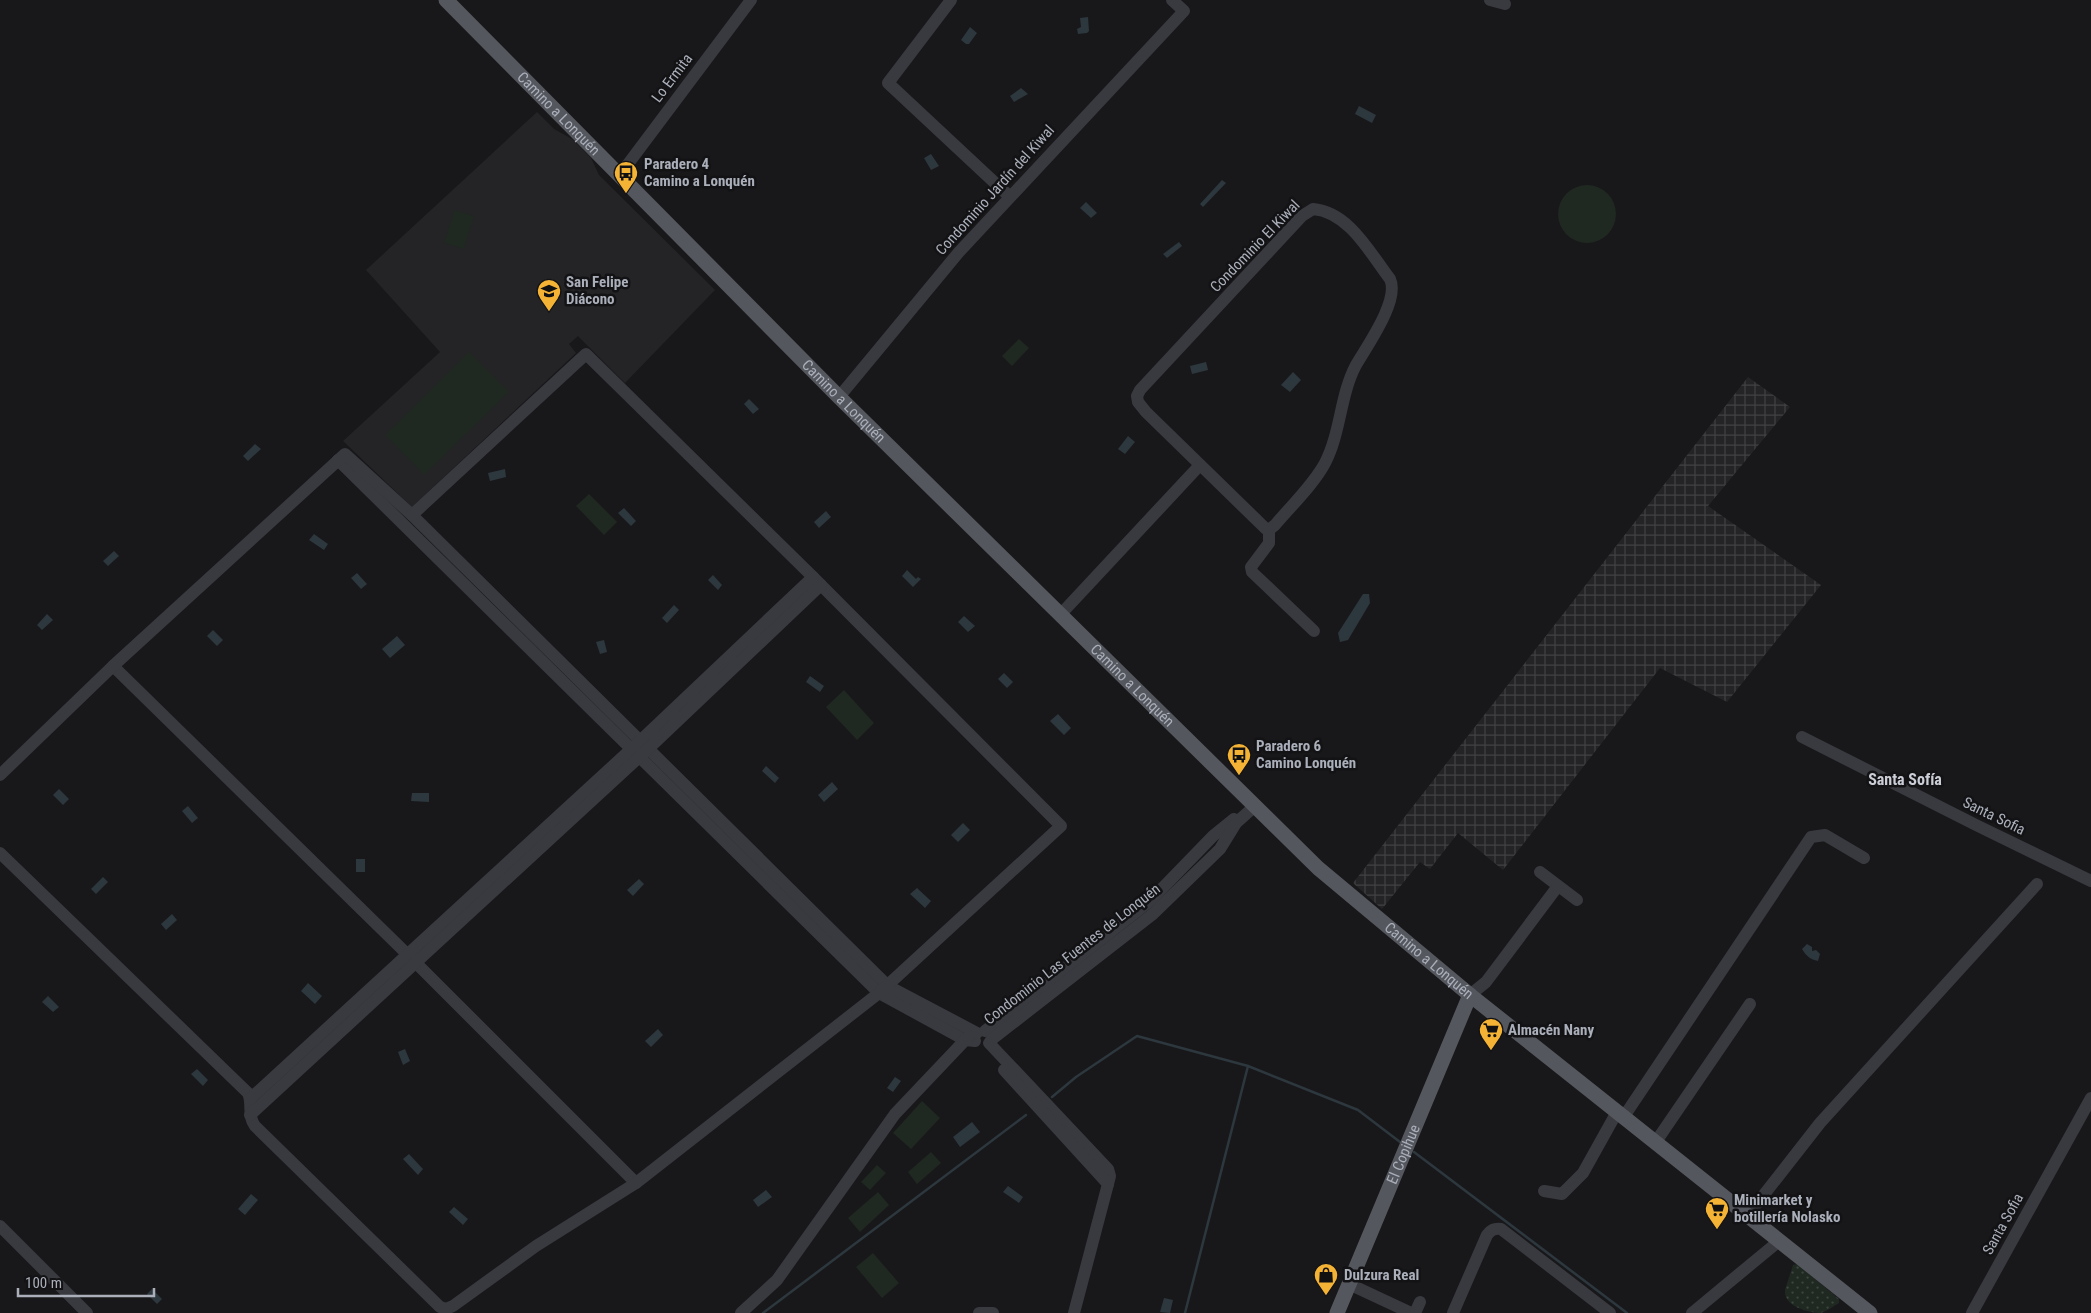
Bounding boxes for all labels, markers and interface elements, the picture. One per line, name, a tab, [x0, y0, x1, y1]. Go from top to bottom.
street label: Lo Ermita	[648, 50, 696, 106]
street label: Camino a Lonquén	[513, 68, 604, 159]
street label: Condominio Jardín del Kiwal	[932, 121, 1058, 259]
place label: Paradero 4 Camino a Lonquén	[644, 155, 755, 190]
bus stop icon: Paradero 4 Camino a Lonquén	[613, 160, 639, 194]
street label: Condominio El Kiwal	[1206, 196, 1304, 296]
place label: San Felipe Diácono	[566, 273, 628, 308]
school or university icon: San Felipe Diácono	[536, 278, 562, 312]
street label: Camino a Lonquén	[798, 356, 889, 447]
street label: Camino a Lonquén	[1087, 640, 1178, 731]
place label: Paradero 6 Camino Lonquén	[1256, 737, 1356, 772]
bus stop icon: Paradero 6 Camino Lonquén	[1226, 742, 1252, 776]
district label: Santa Sofía	[1868, 770, 1942, 789]
street label: Santa Sofia	[1960, 793, 2028, 839]
street label: Condominio Las Fuentes de Lonquén	[980, 880, 1164, 1028]
street label: Camino a Lonquén	[1381, 918, 1477, 1003]
supermarket icon: Almacén Nany	[1478, 1017, 1504, 1051]
place label: Almacén Nany	[1508, 1021, 1594, 1039]
street label: El Copihue	[1383, 1122, 1424, 1187]
street label: Santa Sofia	[1979, 1190, 2027, 1258]
place label: Minimarket y botillería Nolasko	[1734, 1191, 1840, 1226]
supermarket icon: Minimarket y botillería Nolasko	[1704, 1196, 1730, 1230]
shop icon: Dulzura Real	[1313, 1262, 1339, 1296]
scale bar	[18, 1266, 154, 1298]
place label: Dulzura Real	[1344, 1266, 1419, 1284]
text: 100 m	[25, 1274, 62, 1292]

